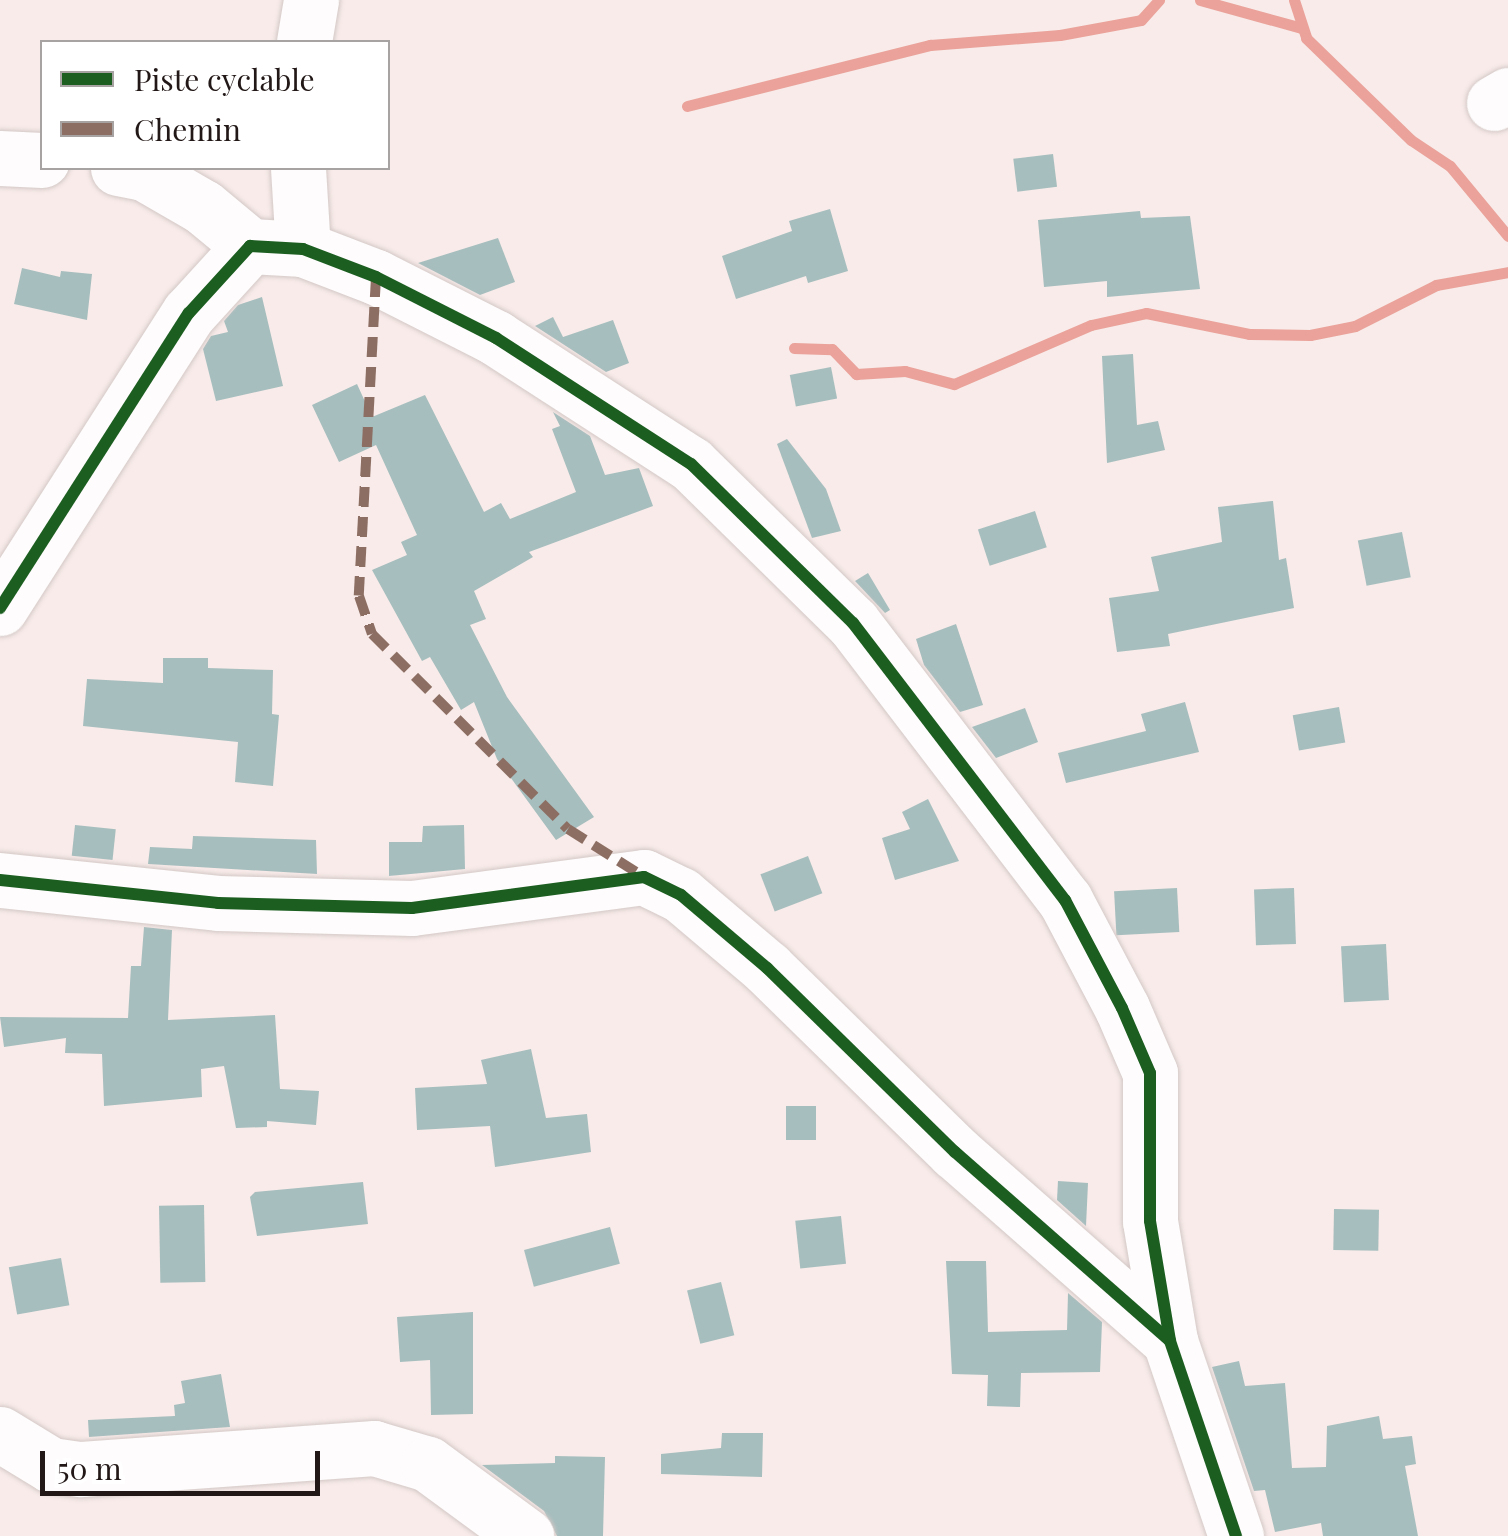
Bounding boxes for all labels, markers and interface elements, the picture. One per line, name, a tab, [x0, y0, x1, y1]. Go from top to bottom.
legend	[40, 40, 390, 170]
text: Piste cyclable	[134, 59, 315, 99]
text: Chemin	[134, 109, 241, 149]
scale bar	[45, 1431, 325, 1493]
text: 50 m	[57, 1448, 122, 1488]

